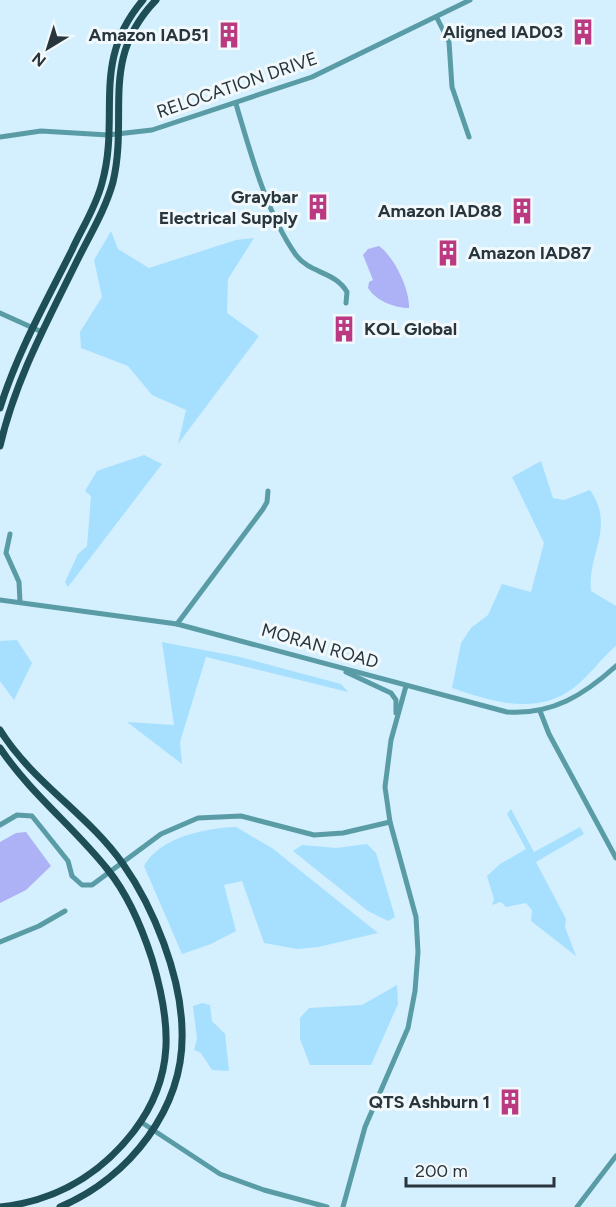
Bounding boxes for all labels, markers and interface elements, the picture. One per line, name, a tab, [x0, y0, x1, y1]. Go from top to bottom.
building icon: Aligned IAD03	[568, 17, 598, 47]
north arrow	[18, 18, 78, 78]
building icon: Amazon IAD51	[214, 20, 244, 50]
place label: Aligned IAD03	[443, 21, 563, 43]
place label: Amazon IAD51	[89, 24, 209, 46]
street label: RELOCATION DRIVE	[154, 47, 320, 123]
text: N	[28, 48, 50, 71]
place label: Graybar Electrical Supply	[159, 186, 299, 229]
building icon: Graybar Electrical Supply	[303, 192, 333, 222]
building icon: Amazon IAD88	[507, 196, 537, 226]
place label: Amazon IAD88	[378, 200, 502, 222]
building icon: Amazon IAD87	[433, 238, 463, 268]
place label: Amazon IAD87	[468, 242, 591, 264]
building icon: KOL Global	[329, 314, 359, 344]
place label: KOL Global	[364, 318, 457, 340]
street label: MORAN ROAD	[259, 619, 381, 673]
building icon: QTS Ashburn 1	[495, 1087, 525, 1117]
place label: QTS Ashburn 1	[369, 1091, 490, 1113]
scale bar	[406, 1150, 554, 1188]
text: 200 m	[415, 1160, 468, 1182]

